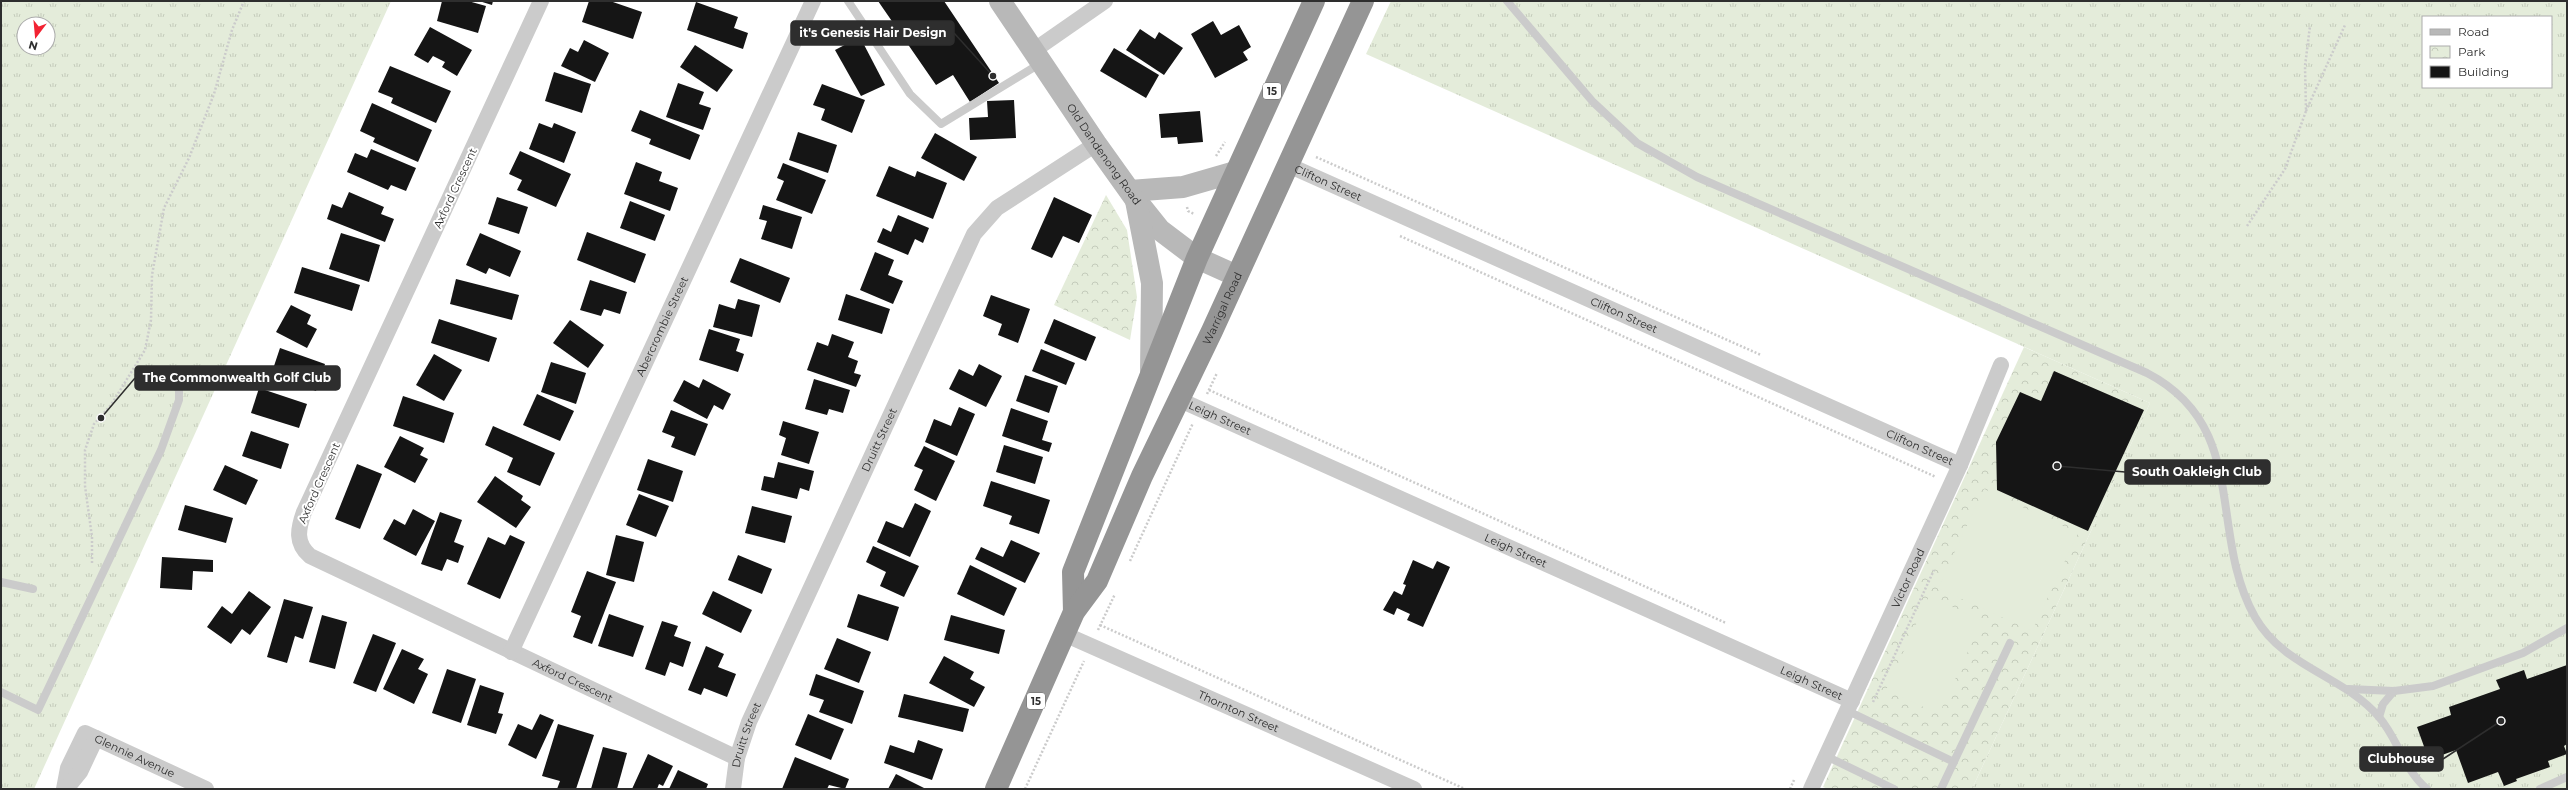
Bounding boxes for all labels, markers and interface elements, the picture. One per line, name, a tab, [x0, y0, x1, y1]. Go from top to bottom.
north arrow	[16, 16, 56, 56]
legend	[2422, 16, 2552, 88]
callout: it's Genesis Hair Design	[791, 21, 954, 45]
text: Road	[2458, 24, 2489, 39]
text: it's Genesis Hair Design	[799, 25, 947, 40]
text: N	[27, 38, 39, 54]
text: Park	[2458, 44, 2486, 59]
text: Building	[2458, 64, 2509, 79]
road number: 15	[1263, 83, 1281, 99]
street label: Old Dandenong Road	[1064, 101, 1144, 208]
street label: Axford Crescent	[430, 145, 480, 231]
street label: Clifton Street	[1292, 162, 1365, 204]
street label: Warrigal Road	[1199, 270, 1245, 347]
street label: Abercrombie Street	[633, 274, 692, 379]
street label: Clifton Street	[1588, 294, 1660, 336]
callout: The Commonwealth Golf Club	[135, 366, 340, 390]
text: The Commonwealth Golf Club	[143, 370, 331, 385]
street label: Leigh Street	[1187, 398, 1254, 438]
street label: Druitt Street	[858, 405, 900, 474]
street label: Clifton Street	[1884, 426, 1956, 468]
street label: Axford Crescent	[295, 440, 343, 526]
callout: South Oakleigh Club	[2125, 460, 2270, 484]
text: South Oakleigh Club	[2132, 464, 2262, 479]
street label: Leigh Street	[1482, 530, 1550, 571]
street label: Victor Road	[1888, 546, 1928, 610]
street label: Axford Crescent	[530, 655, 616, 706]
street label: Leigh Street	[1778, 663, 1846, 703]
street label: Thornton Street	[1196, 687, 1282, 736]
road number: 15	[1027, 693, 1045, 709]
street label: Druitt Street	[729, 699, 764, 768]
street label: Glennie Avenue	[92, 731, 177, 781]
callout: Clubhouse	[2360, 747, 2443, 771]
text: Clubhouse	[2367, 751, 2435, 766]

